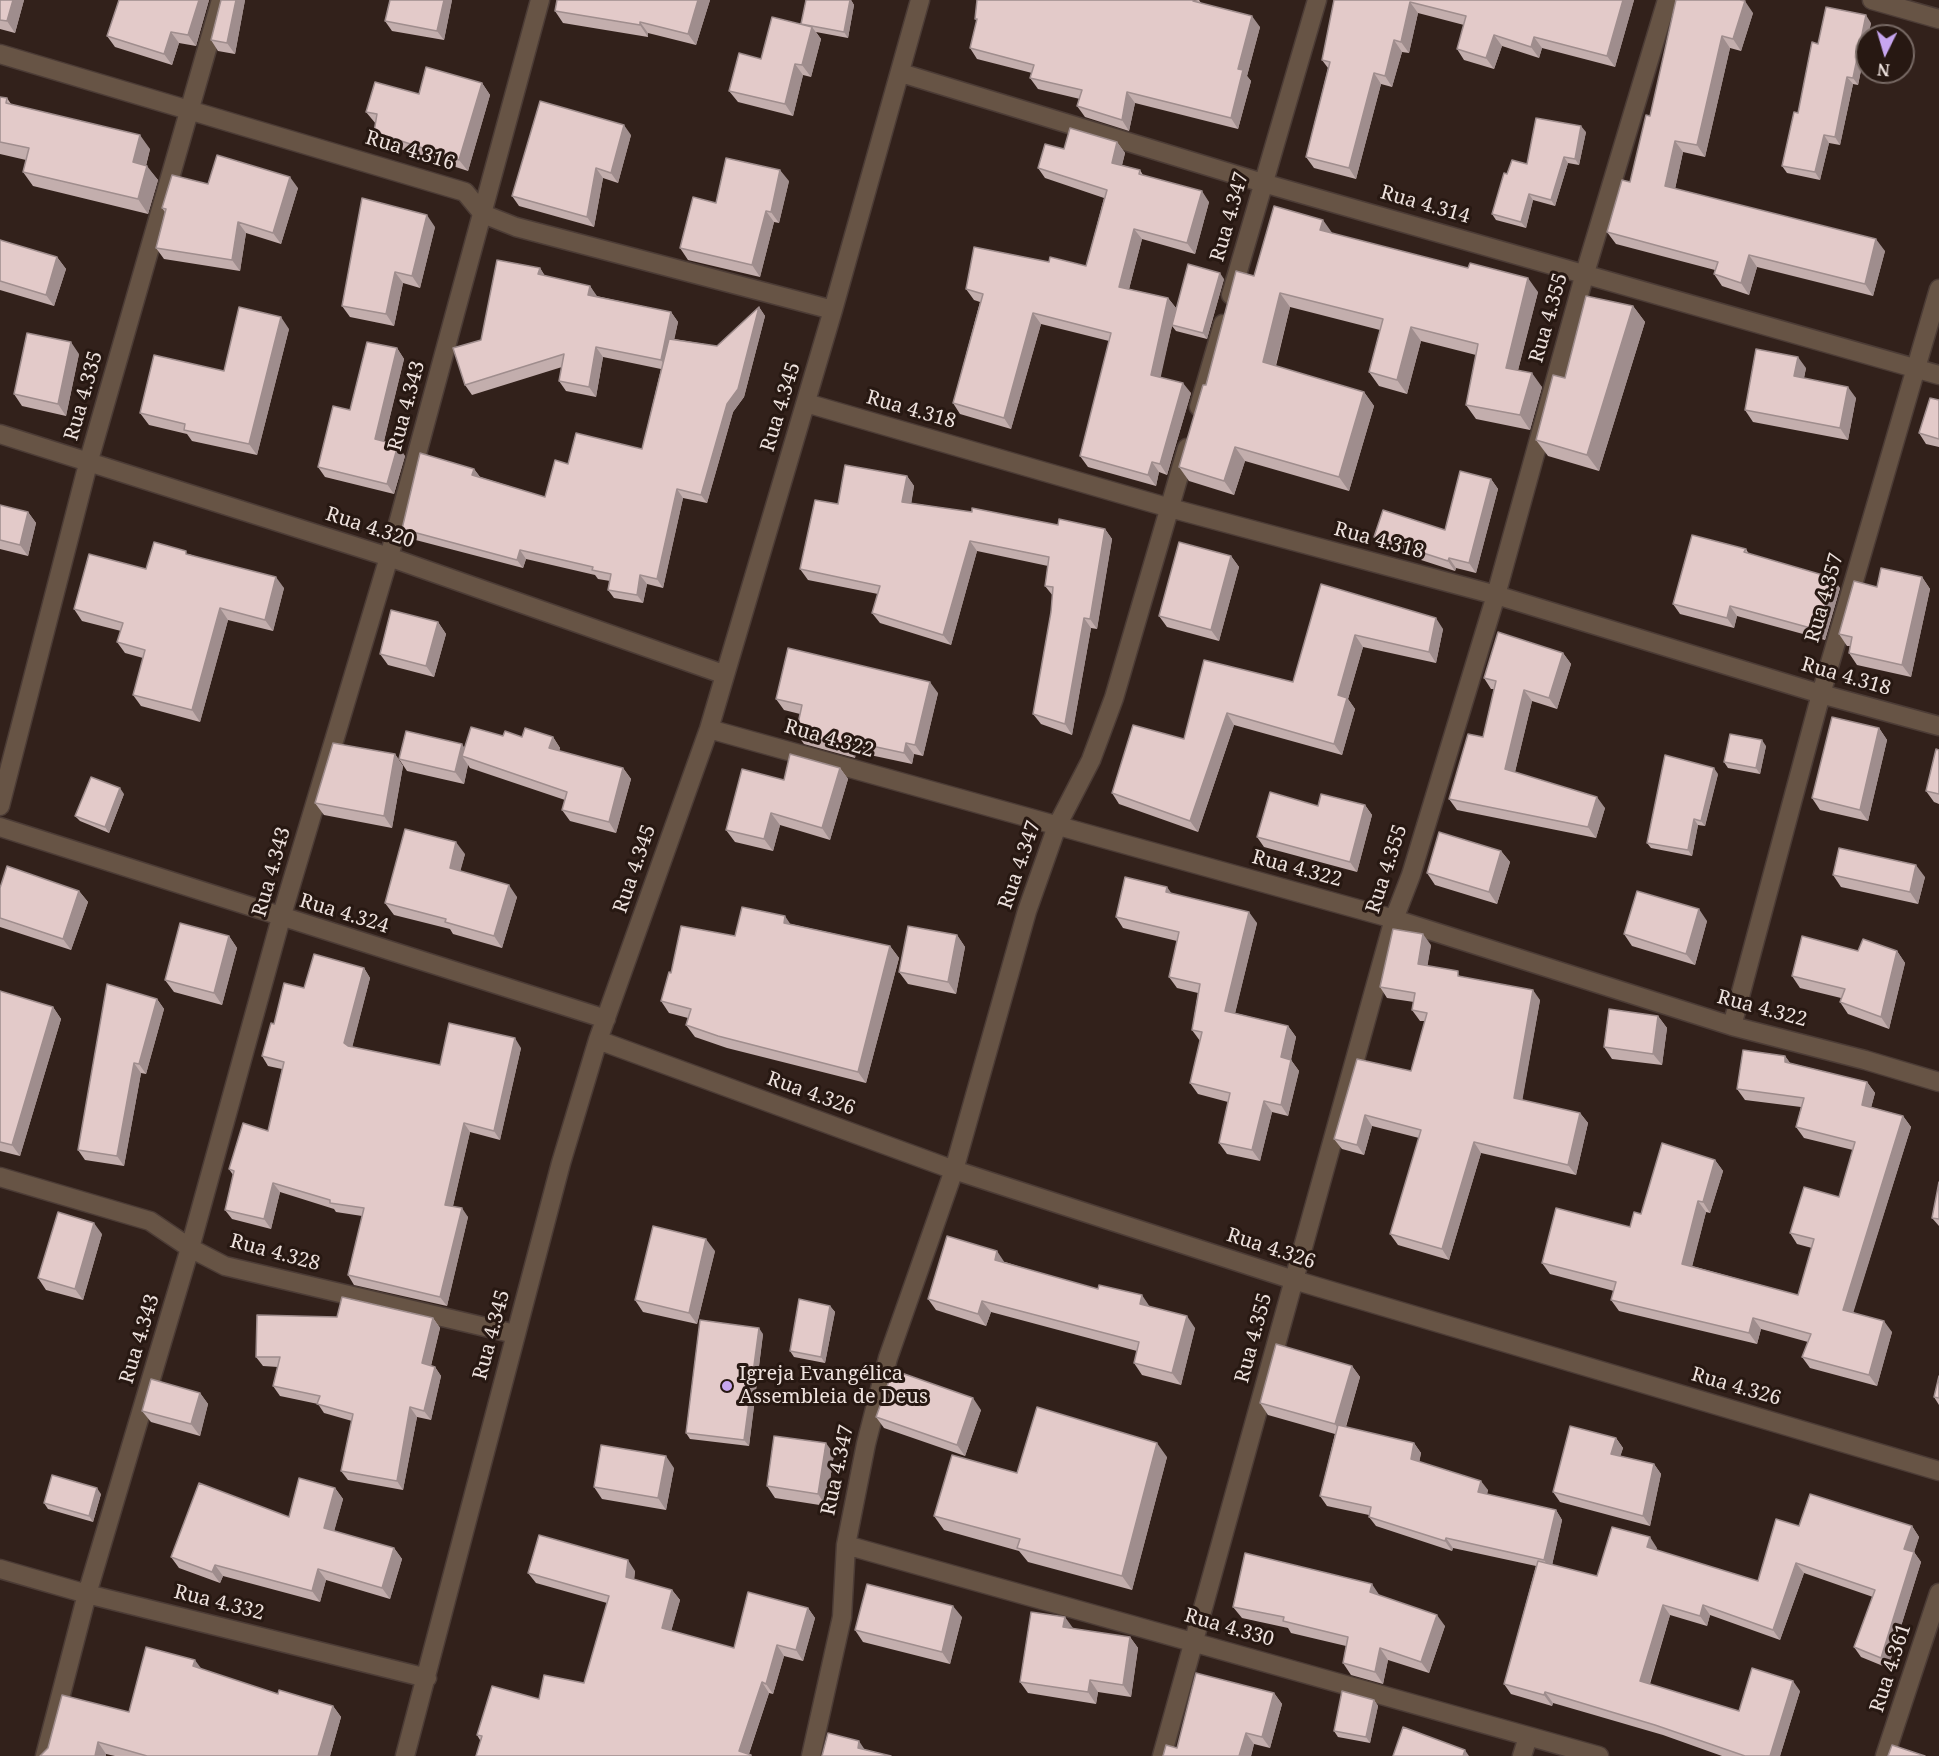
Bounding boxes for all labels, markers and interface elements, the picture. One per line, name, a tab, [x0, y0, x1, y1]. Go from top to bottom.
north arrow	[1855, 24, 1915, 84]
text: N	[1876, 58, 1891, 81]
street label: Rua 4.316	[363, 126, 457, 176]
street label: Rua 4.347	[1206, 169, 1254, 265]
street label: Rua 4.314	[1377, 181, 1473, 229]
street label: Rua 4.355	[1525, 270, 1573, 366]
street label: Rua 4.335	[60, 348, 108, 444]
street label: Rua 4.343	[384, 358, 430, 454]
street label: Rua 4.345	[756, 360, 806, 454]
street label: Rua 4.318	[863, 386, 959, 434]
street label: Rua 4.320	[323, 502, 417, 554]
street label: Rua 4.318	[1331, 518, 1427, 564]
street label: Rua 4.357	[1801, 550, 1849, 646]
street label: Rua 4.318	[1798, 653, 1894, 701]
street label: Rua 4.322	[781, 715, 877, 763]
street label: Rua 4.347	[994, 818, 1046, 912]
street label: Rua 4.345	[609, 822, 661, 916]
street label: Rua 4.355	[1361, 822, 1413, 916]
street label: Rua 4.343	[248, 824, 296, 920]
street label: Rua 4.322	[1249, 846, 1345, 892]
street label: Rua 4.324	[297, 889, 391, 939]
street label: Rua 4.322	[1714, 986, 1810, 1032]
street label: Rua 4.326	[764, 1067, 858, 1121]
street label: Rua 4.326	[1224, 1223, 1318, 1275]
street label: Rua 4.328	[227, 1230, 323, 1276]
street label: Rua 4.345	[469, 1287, 515, 1383]
street label: Rua 4.355	[1231, 1290, 1277, 1386]
street label: Rua 4.343	[115, 1292, 165, 1386]
place label: Igreja Evangélica Assembleia de Deus	[739, 1362, 928, 1409]
street label: Rua 4.326	[1688, 1363, 1784, 1411]
marker: Igreja Evangélica Assembleia de Deus	[720, 1379, 734, 1393]
street label: Rua 4.347	[817, 1423, 859, 1517]
street label: Rua 4.332	[171, 1580, 267, 1626]
street label: Rua 4.330	[1181, 1604, 1277, 1652]
street label: Rua 4.361	[1865, 1621, 1917, 1715]

